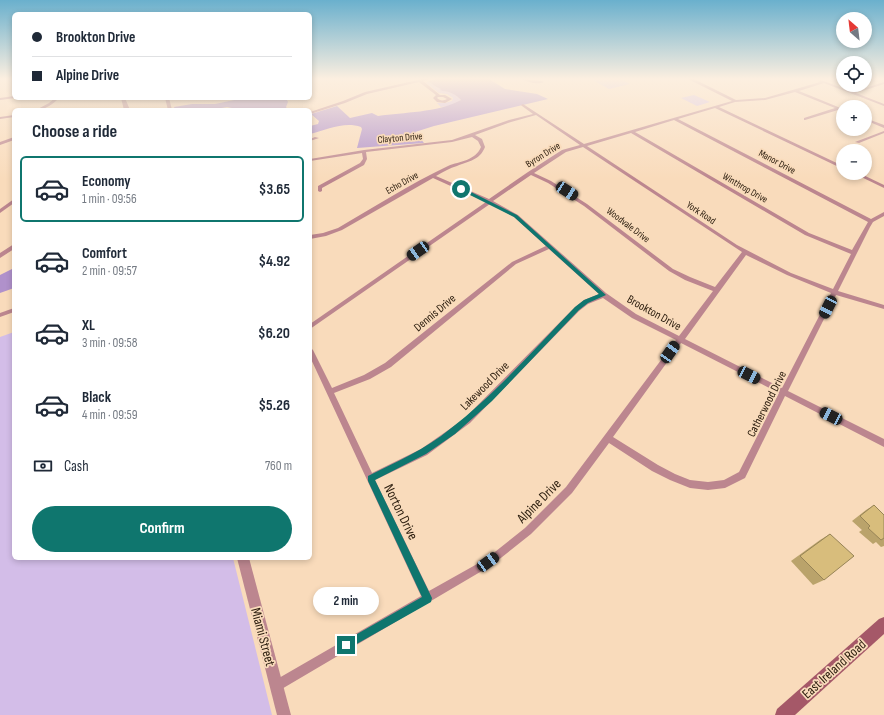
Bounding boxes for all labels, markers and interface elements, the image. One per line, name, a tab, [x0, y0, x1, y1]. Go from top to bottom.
north arrow	[836, 12, 872, 48]
map controls	[836, 12, 872, 180]
text: Brookton Drive	[56, 28, 136, 47]
button: locate	[836, 56, 872, 92]
text: Alpine Drive	[56, 66, 119, 85]
button: +	[836, 100, 872, 136]
text: Choose a ride	[32, 121, 117, 142]
street label: Clayton Drive	[377, 130, 423, 146]
street label: Byron Drive	[524, 140, 562, 170]
button: −	[836, 144, 872, 180]
street label: Manor Drive	[756, 147, 798, 177]
street label: Echo Drive	[384, 169, 420, 197]
street label: Winthrop Drive	[720, 170, 770, 206]
icon: car	[34, 171, 70, 207]
text: Economy	[82, 172, 131, 191]
car	[554, 179, 580, 203]
text: $3.65	[259, 180, 290, 199]
route start	[452, 180, 470, 198]
text: 1 min · 09:56	[82, 191, 137, 207]
street label: York Road	[684, 199, 718, 227]
street label: Woodvale Drive	[604, 205, 652, 245]
car	[405, 239, 431, 263]
icon: car	[34, 243, 70, 279]
text: Comfort	[82, 244, 127, 263]
text: $4.92	[258, 252, 290, 271]
text: 2 min · 09:57	[82, 263, 137, 279]
street label: Dennis Drive	[411, 291, 459, 335]
street label: Brookton Drive	[624, 292, 684, 334]
car	[817, 294, 839, 320]
icon: car	[34, 315, 70, 351]
text: XL	[82, 316, 95, 335]
text: $6.20	[258, 324, 290, 343]
text: 3 min · 09:58	[82, 335, 138, 351]
car	[658, 339, 682, 365]
street label: Lakewood Drive	[458, 358, 513, 413]
car	[736, 364, 762, 386]
street label: Catherwood Drive	[744, 368, 790, 439]
icon: car	[34, 387, 70, 423]
text: Black	[82, 388, 111, 407]
text: $5.26	[258, 396, 290, 415]
car	[818, 405, 844, 427]
text: 4 min · 09:59	[82, 407, 138, 423]
icon: cash	[32, 455, 54, 477]
text: Cash	[64, 457, 89, 476]
text: 760 m	[265, 458, 292, 474]
street label: Alpine Drive	[513, 475, 565, 527]
street label: Norton Drive	[380, 481, 422, 543]
button: Confirm	[32, 506, 292, 552]
car	[475, 550, 501, 574]
callout: 2 min	[313, 587, 379, 615]
text: 2 min	[334, 593, 358, 609]
street label: Miami Street	[247, 606, 279, 668]
route end	[337, 636, 355, 654]
street label: East Ireland Road	[799, 636, 870, 702]

